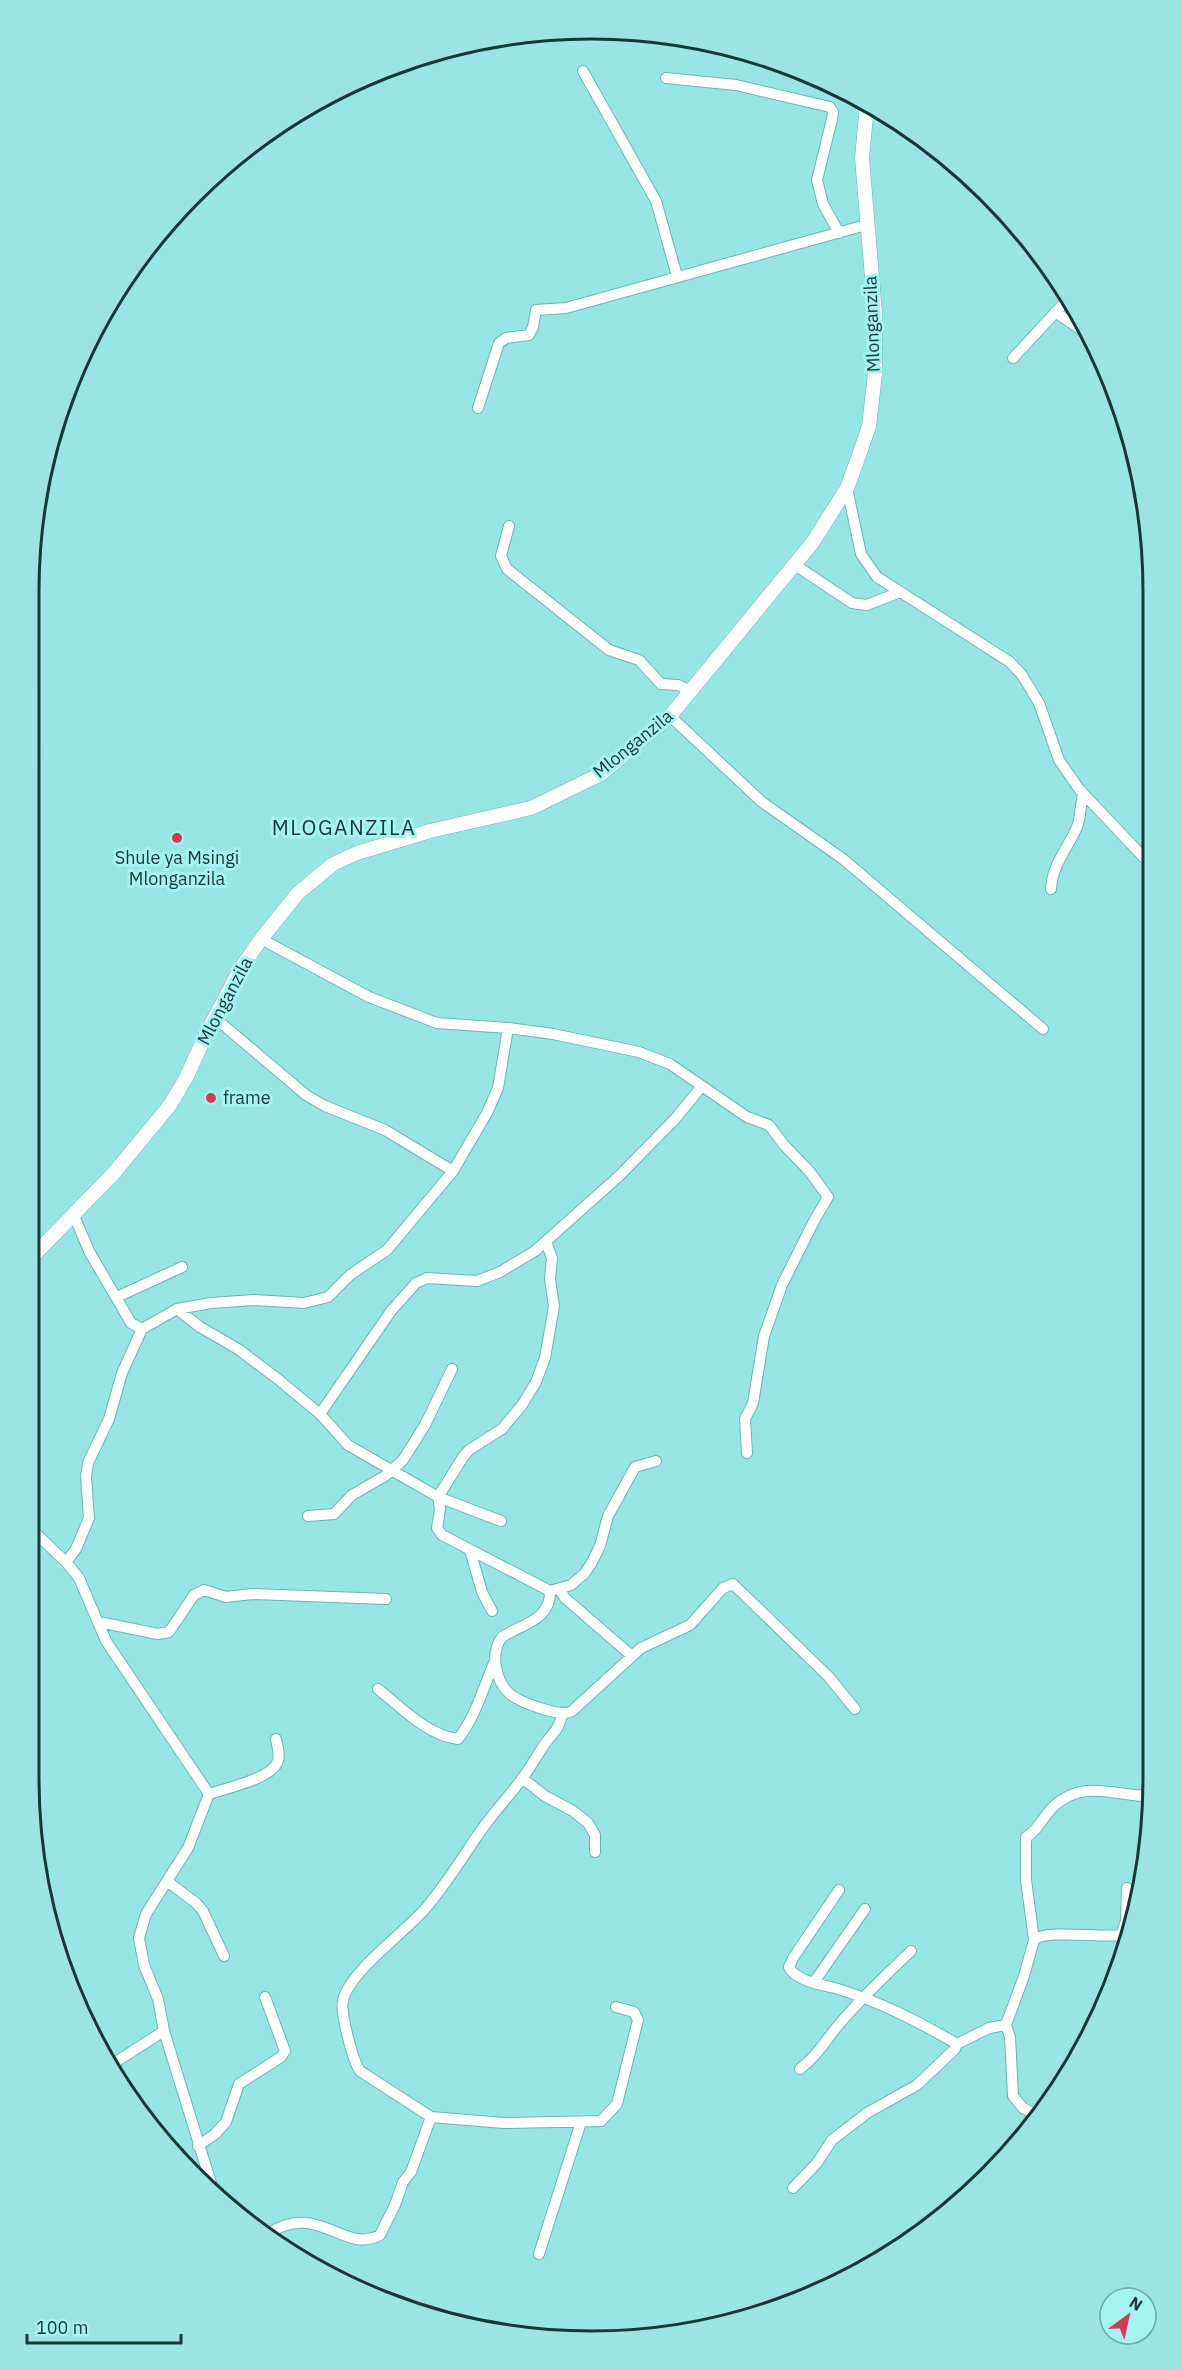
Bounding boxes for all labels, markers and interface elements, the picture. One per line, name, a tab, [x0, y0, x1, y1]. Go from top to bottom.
street label: Mlonganzila	[858, 275, 885, 373]
street label: Mlonganzila	[588, 704, 678, 783]
district label: MLOGANZILA	[272, 813, 416, 841]
marker: Shule ya Msingi Mlonganzila	[170, 831, 184, 845]
place label: Shule ya Msingi Mlonganzila	[115, 846, 239, 890]
street label: Mlonganzila	[192, 952, 258, 1049]
place label: frame	[223, 1086, 271, 1109]
marker: frame	[204, 1091, 218, 1105]
north arrow	[1098, 2286, 1158, 2346]
text: N	[1126, 2292, 1146, 2315]
scale bar	[27, 2307, 182, 2345]
text: 100 m	[36, 2316, 88, 2339]

